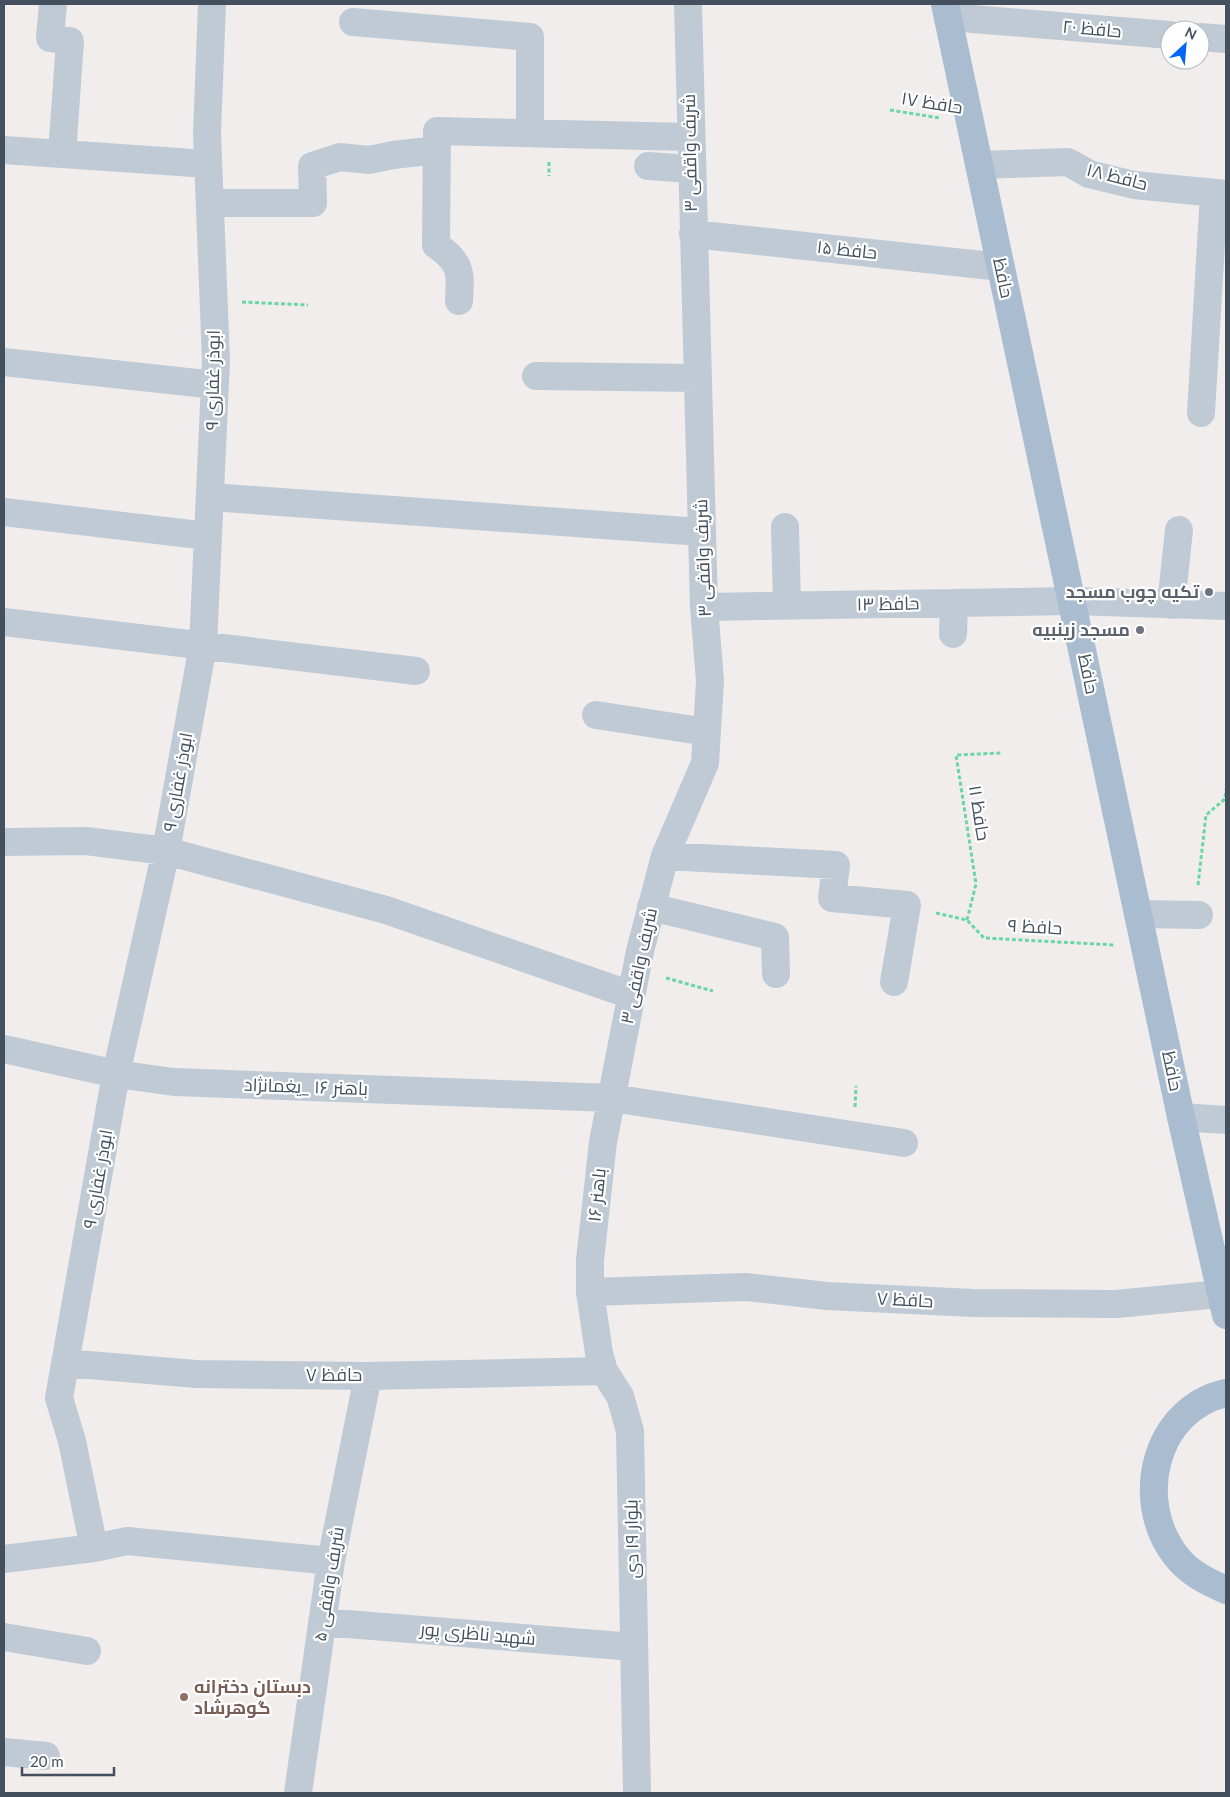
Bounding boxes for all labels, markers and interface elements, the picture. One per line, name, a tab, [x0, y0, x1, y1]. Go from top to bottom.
street label: حافظ ۲۰	[1062, 14, 1123, 42]
north arrow	[1160, 20, 1210, 70]
text: N	[1182, 23, 1199, 43]
street label: حافظ ۱۷	[900, 86, 964, 118]
street label: شریف واقفی ۳	[677, 94, 702, 212]
street label: حافظ ۱۸	[1085, 158, 1150, 194]
street label: حافظ ۱۵	[816, 235, 878, 263]
street label: حافظ	[989, 256, 1019, 300]
street label: ابوذر غفاری ۹	[200, 330, 225, 430]
street label: شریف واقفی ۳	[689, 499, 716, 617]
place label: تکیه چوب مسجد	[1066, 580, 1199, 604]
marker: تکیه چوب مسجد	[1203, 586, 1215, 598]
street label: حافظ ۱۳	[856, 591, 920, 615]
place label: مسجد زینبیه	[1032, 618, 1130, 641]
marker: مسجد زینبیه	[1134, 624, 1146, 636]
street label: حافظ	[1074, 652, 1104, 696]
street label: ابوذر غفاری ۹	[157, 730, 198, 833]
street label: حافظ ۱۱	[965, 783, 995, 842]
street label: شریف واقفی ۳	[615, 906, 662, 1026]
street label: حافظ ۹	[1007, 914, 1063, 938]
street label: حافظ	[1158, 1049, 1188, 1093]
street label: باهنر ۱۶ _یغمانژاد	[244, 1073, 369, 1100]
street label: ابوذر غفاری ۹	[77, 1127, 118, 1230]
street label: باهنر ۱۶	[582, 1167, 611, 1223]
street label: حافظ ۷	[876, 1287, 934, 1311]
street label: حافظ ۷	[306, 1363, 362, 1385]
street label: بلوار ۱۹ دی	[619, 1499, 644, 1579]
street label: شریف واقفی ۵	[308, 1525, 349, 1643]
street label: شهید ناظری پور	[418, 1617, 537, 1651]
place label: دبستان دخترانه گوهرشاد	[194, 1675, 311, 1719]
marker: دبستان دخترانه گوهرشاد	[178, 1691, 190, 1703]
scale bar	[22, 1744, 115, 1776]
text: 20 m	[30, 1752, 64, 1770]

